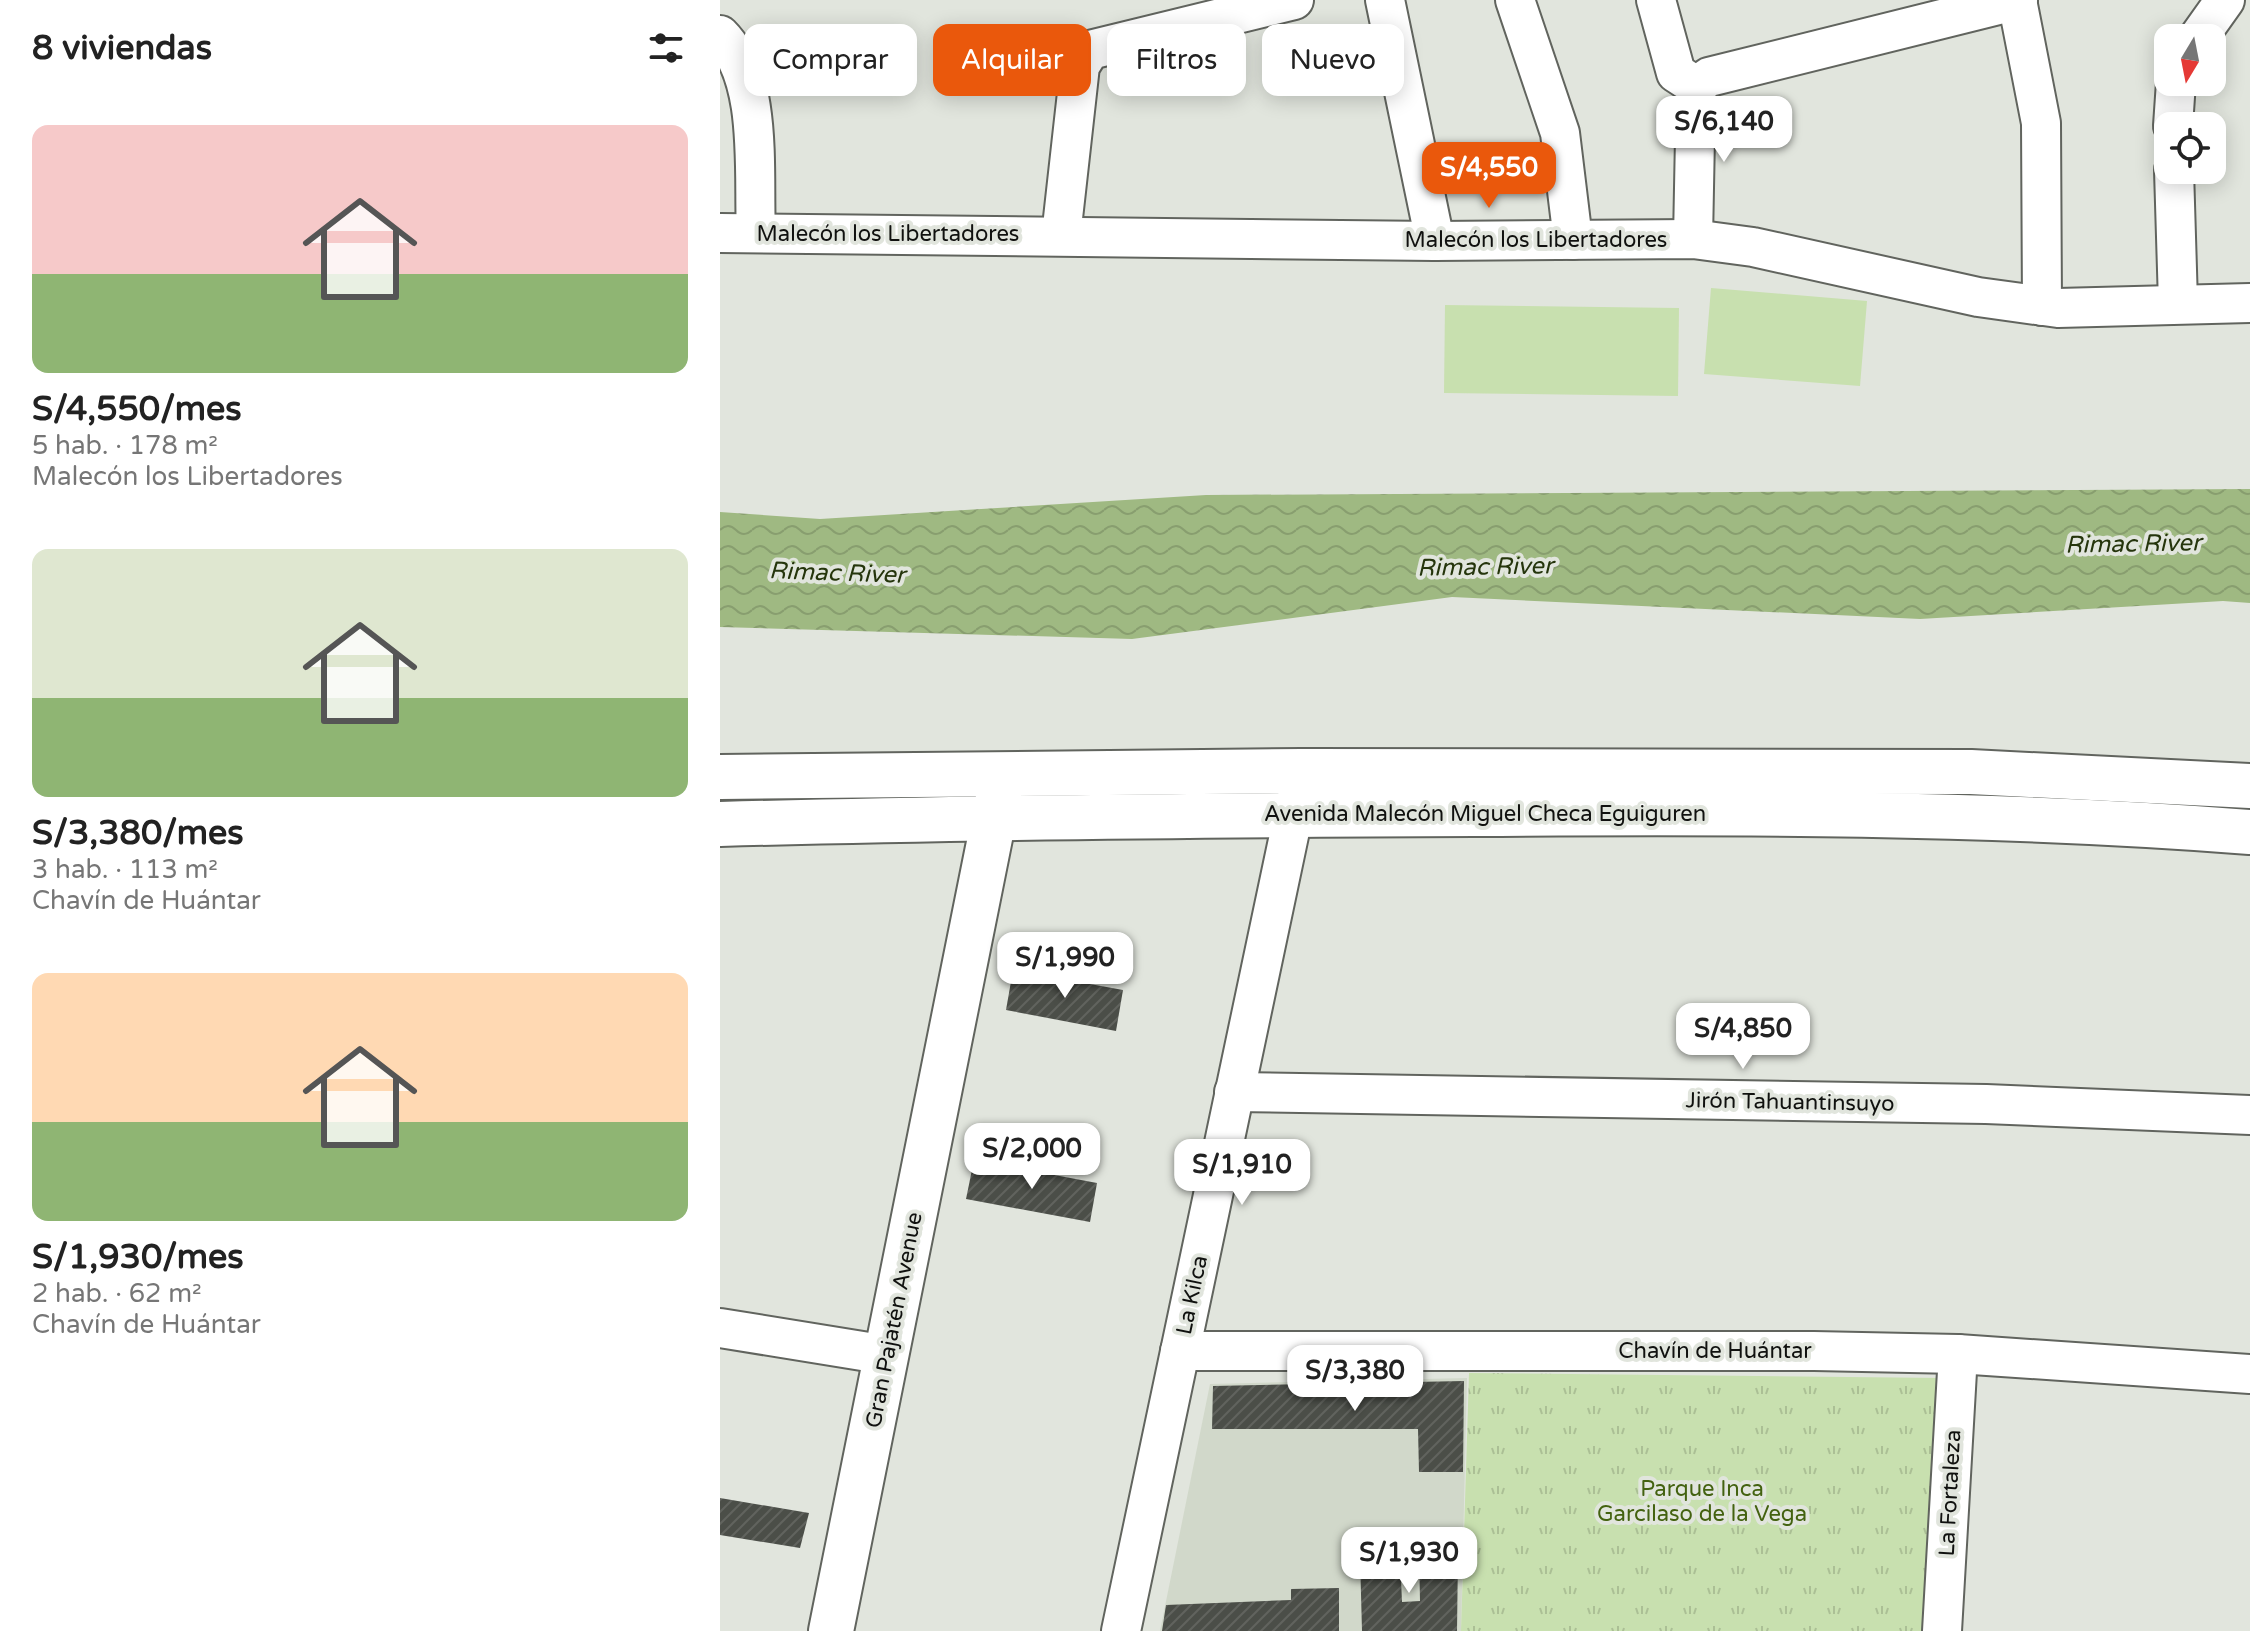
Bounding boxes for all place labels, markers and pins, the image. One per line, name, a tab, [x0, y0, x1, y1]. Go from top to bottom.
pin: S/6,140	[1650, 96, 1798, 164]
pin: S/4,550	[1415, 142, 1563, 210]
pin: S/1,990	[991, 932, 1139, 1000]
pin: S/4,850	[1669, 1003, 1817, 1071]
pin: S/2,000	[958, 1123, 1106, 1191]
pin: S/1,910	[1168, 1139, 1316, 1207]
pin: S/3,380	[1281, 1345, 1429, 1413]
pin: S/1,930	[1335, 1527, 1483, 1595]

